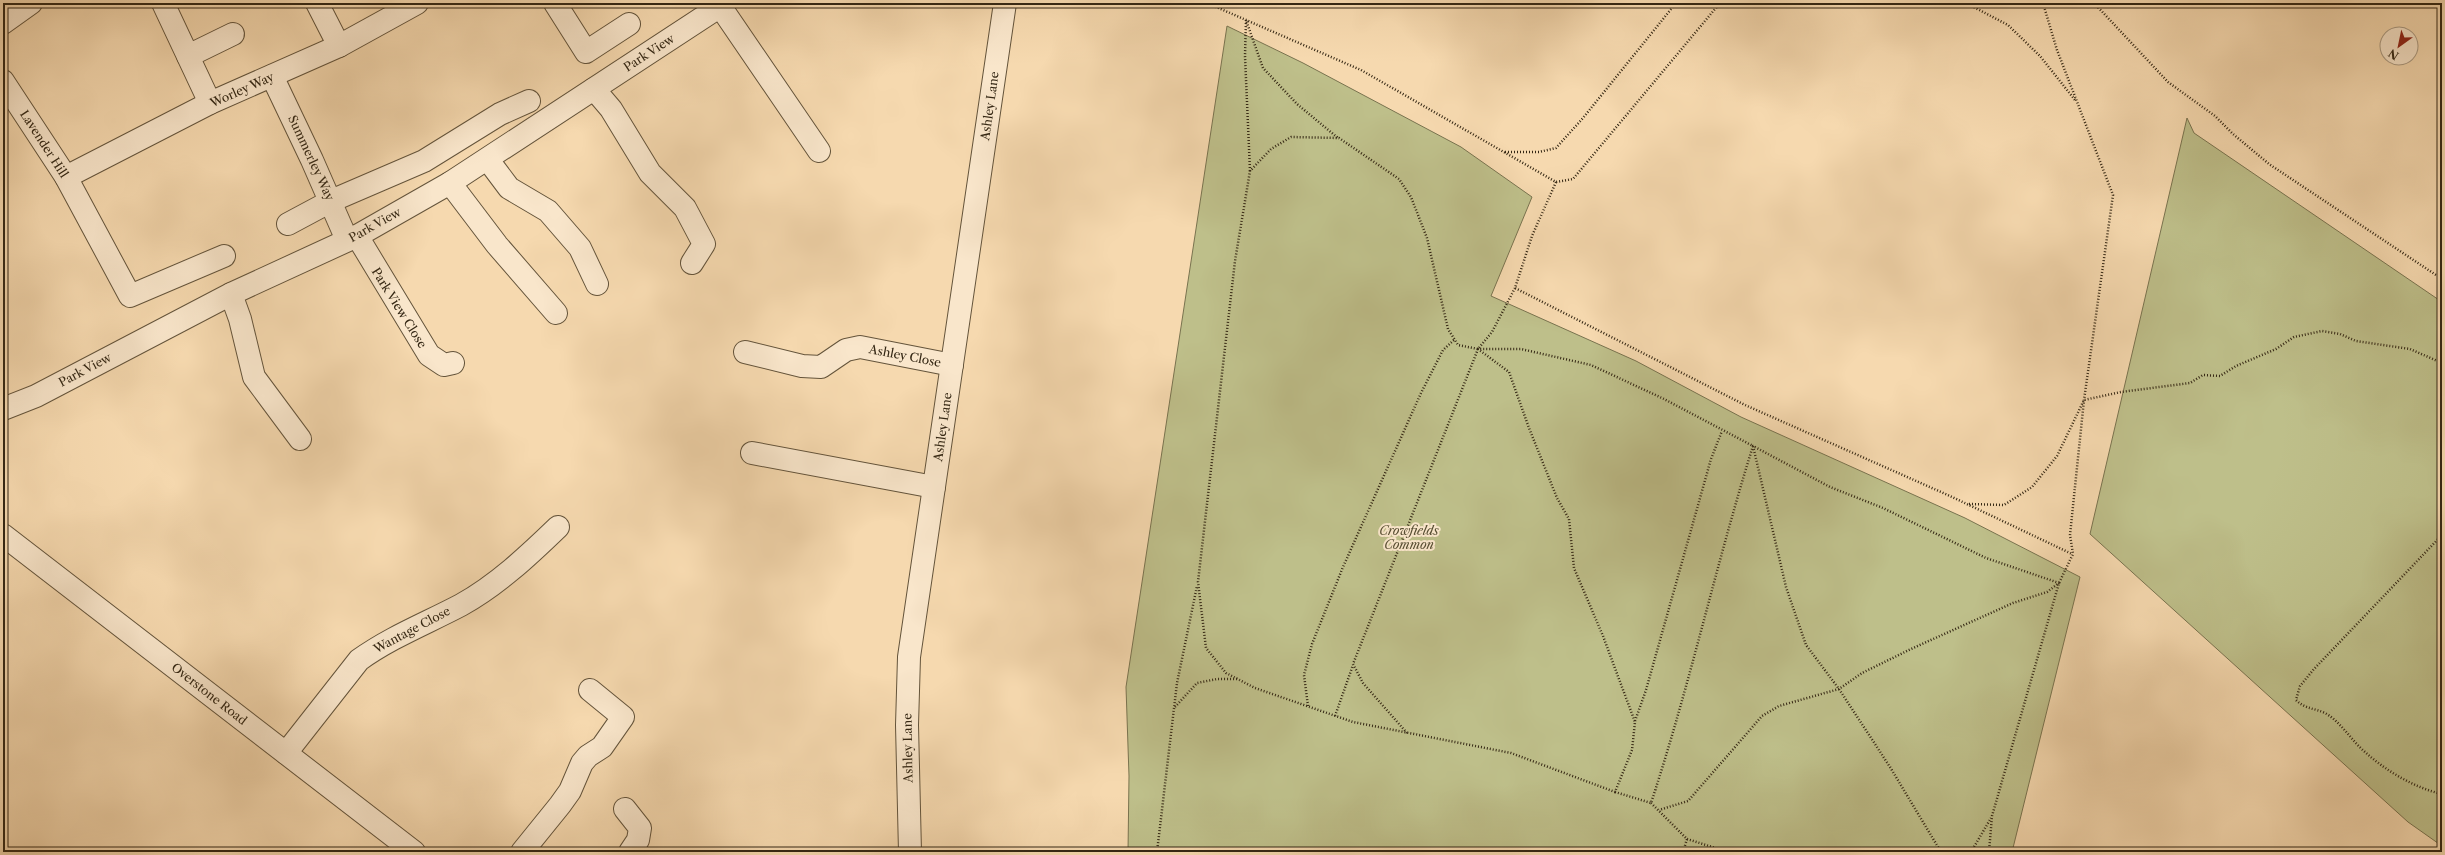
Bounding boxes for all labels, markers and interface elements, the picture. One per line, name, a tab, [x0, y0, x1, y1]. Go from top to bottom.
north arrow	[2379, 26, 2419, 66]
street label: Park View	[621, 30, 678, 74]
text: N	[2385, 46, 2401, 63]
street label: Worley Way	[207, 69, 276, 111]
street label: Ashley Lane	[977, 70, 1002, 142]
street label: Lavender Hill	[17, 107, 72, 181]
street label: Summerley Way	[285, 113, 338, 203]
street label: Park View	[346, 204, 404, 245]
street label: Park View Close	[369, 265, 430, 351]
street label: Ashley Close	[867, 341, 943, 370]
street label: Park View	[56, 349, 115, 390]
street label: Ashley Lane	[930, 391, 955, 463]
park label: Crowfields Common	[1379, 523, 1439, 552]
street label: Wantage Close	[370, 603, 453, 657]
street label: Overstone Road	[169, 659, 251, 728]
street label: Ashley Lane	[899, 713, 916, 784]

